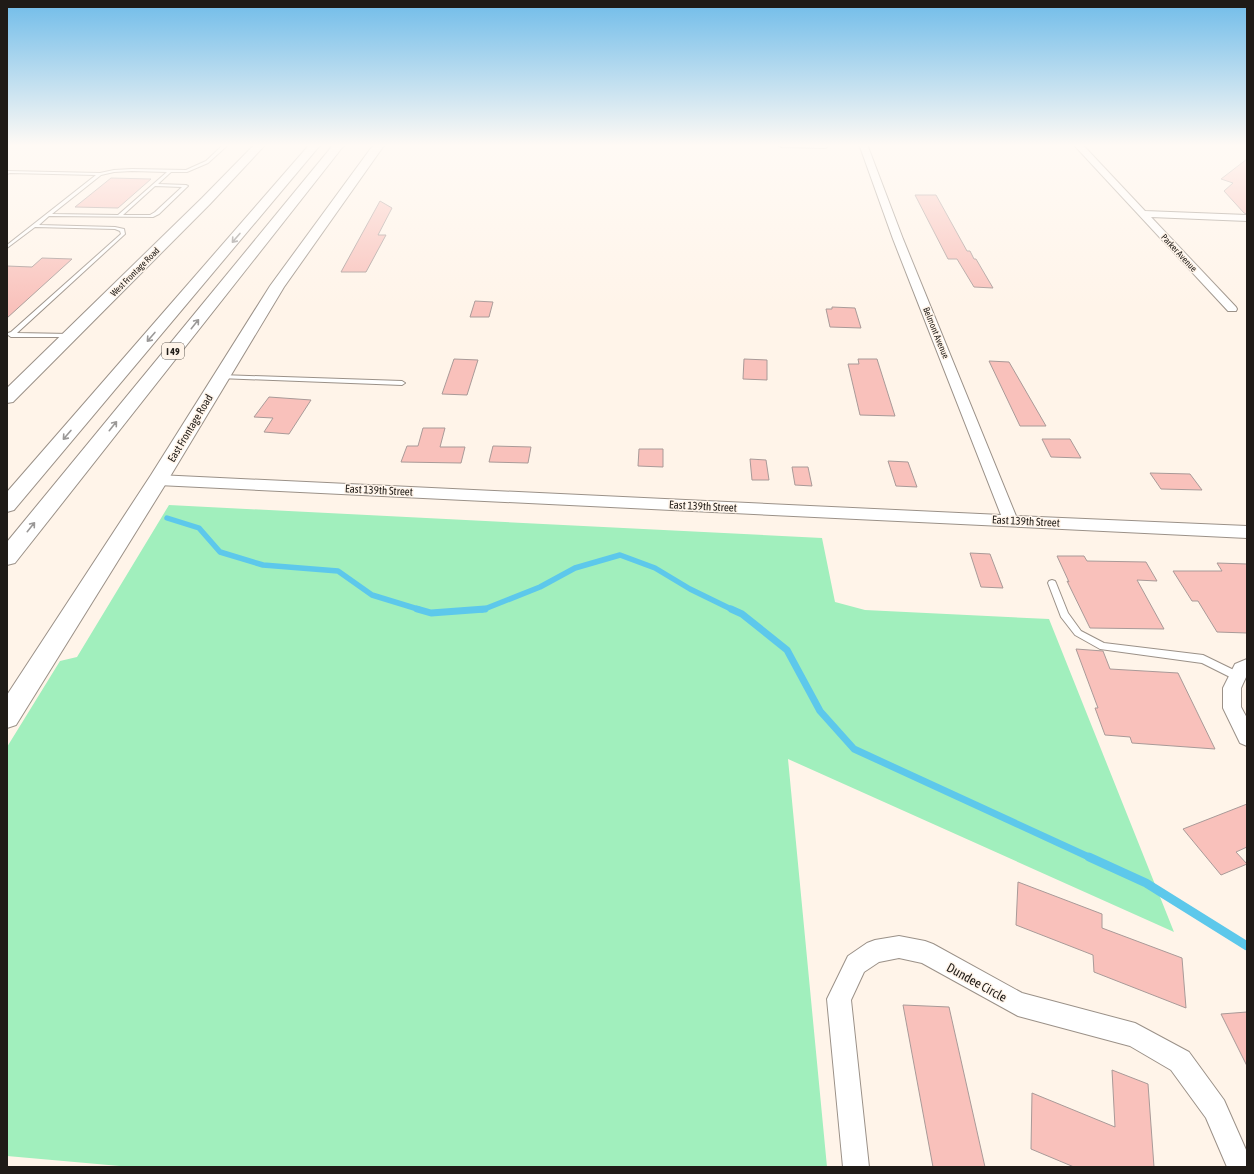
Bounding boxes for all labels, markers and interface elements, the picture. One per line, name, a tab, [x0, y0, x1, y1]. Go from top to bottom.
street label: Parker Avenue	[1159, 232, 1199, 274]
one-way arrow	[231, 233, 240, 243]
street label: West Frontage Road	[108, 245, 162, 299]
street label: Belmont Avenue	[921, 306, 951, 360]
one-way arrow	[190, 319, 199, 330]
one-way arrow	[147, 331, 156, 342]
road number: I 49	[162, 343, 184, 359]
street label: East Frontage Road	[165, 392, 215, 464]
one-way arrow	[109, 420, 117, 431]
one-way arrow	[62, 430, 71, 441]
street label: East 139th Street	[345, 482, 413, 498]
street label: East 139th Street	[669, 498, 737, 514]
street label: East 139th Street	[992, 513, 1060, 529]
one-way arrow	[27, 521, 36, 532]
street label: Dundee Circle	[944, 960, 1009, 1005]

